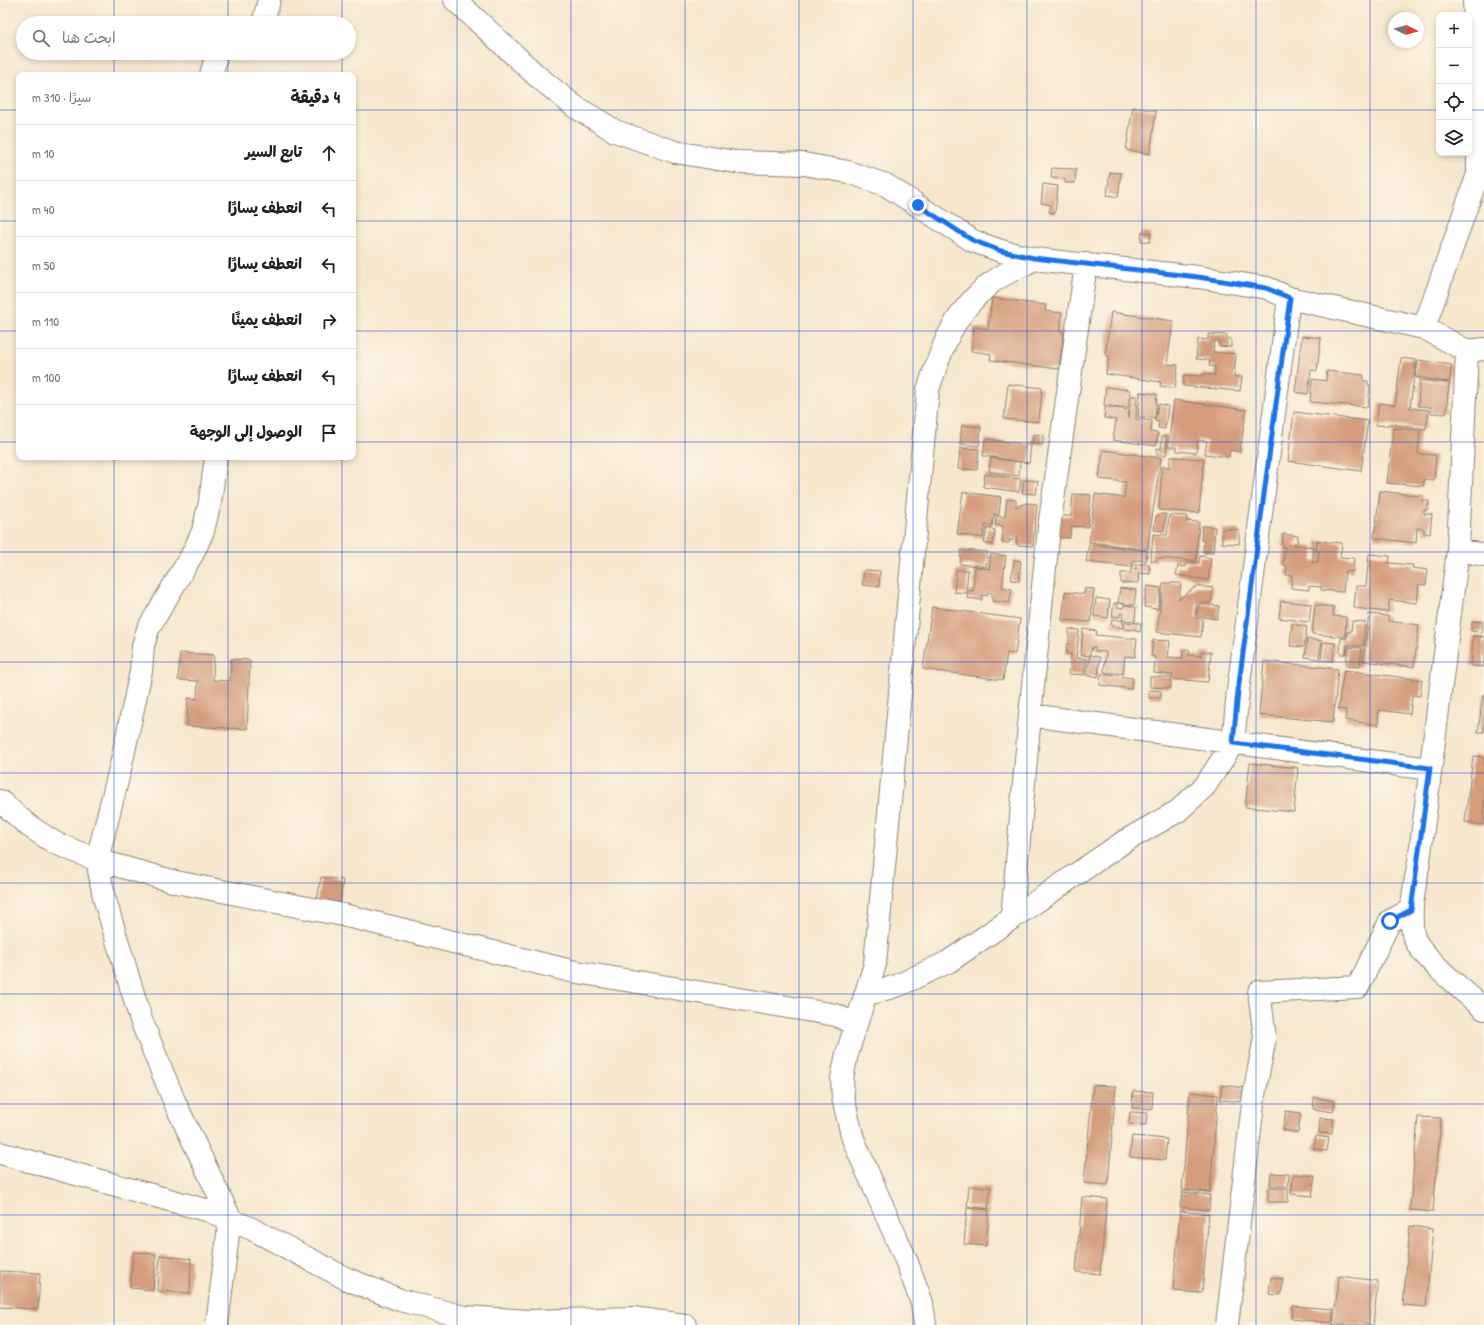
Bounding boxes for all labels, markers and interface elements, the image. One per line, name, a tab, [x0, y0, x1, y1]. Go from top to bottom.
north arrow	[1388, 12, 1424, 48]
map controls	[1436, 12, 1472, 156]
button: +	[1436, 12, 1472, 48]
search box	[16, 16, 356, 60]
icon: search	[30, 27, 52, 49]
text: ابحث هنا	[62, 27, 116, 48]
button: −	[1436, 48, 1472, 84]
button: locate	[1436, 84, 1472, 120]
text: 4 دقيقة	[290, 85, 340, 108]
text: سيرًا · 310 m	[32, 88, 91, 106]
button: layers	[1436, 120, 1472, 156]
text: تابع السير	[245, 141, 302, 162]
icon: ahead	[318, 142, 340, 164]
text: 10 m	[32, 144, 54, 162]
route end	[909, 196, 927, 214]
text: انعطف يسارًا	[228, 197, 302, 218]
icon: left	[318, 198, 340, 220]
text: 40 m	[32, 200, 55, 218]
text: انعطف يسارًا	[228, 253, 302, 274]
icon: left	[318, 254, 340, 276]
text: 50 m	[32, 256, 55, 274]
text: انعطف يمينًا	[232, 309, 302, 330]
icon: right	[318, 310, 340, 332]
text: 110 m	[32, 312, 59, 330]
text: انعطف يسارًا	[228, 365, 302, 386]
icon: left	[318, 366, 340, 388]
text: 100 m	[32, 368, 60, 386]
text: الوصول إلى الوجهة	[190, 421, 302, 442]
icon: arrive	[318, 422, 340, 444]
route start	[1381, 912, 1399, 930]

